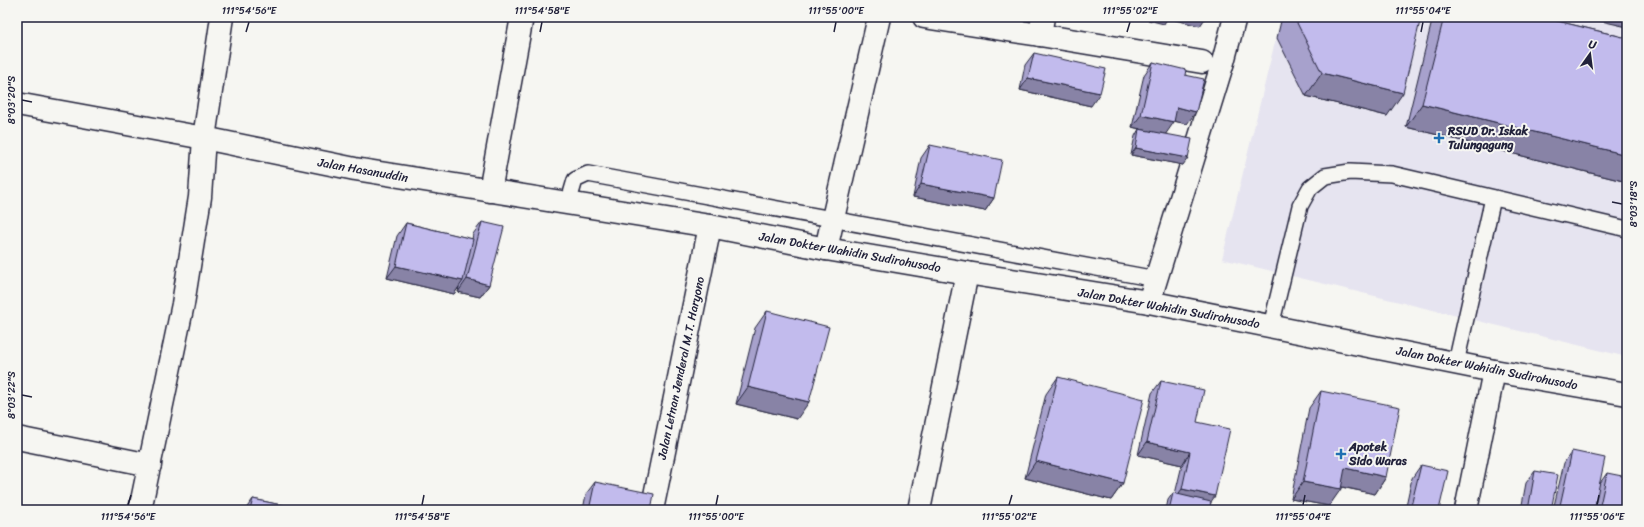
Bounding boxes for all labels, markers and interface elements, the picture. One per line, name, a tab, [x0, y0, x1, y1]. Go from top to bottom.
text: 111°54'56"E	[222, 2, 278, 20]
text: 111°54'58"E	[514, 2, 571, 20]
text: 111°55'00"E	[808, 2, 865, 20]
text: 111°55'02"E	[1103, 2, 1159, 20]
text: 111°55'04"E	[1395, 2, 1452, 20]
north arrow	[1570, 34, 1610, 74]
text: U	[1586, 35, 1599, 55]
text: 8°03'20"S	[3, 75, 21, 124]
place label: RSUD Dr. Iskak Tulungagung	[1447, 120, 1529, 156]
marker: RSUD Dr. Iskak Tulungagung	[1433, 132, 1445, 144]
street label: Jalan Hasanuddin	[315, 151, 410, 189]
text: 8°03'18"S	[1625, 180, 1643, 227]
street label: Jalan Dokter Wahidin Sudirohusodo	[756, 225, 943, 279]
street label: Jalan Letnan Jenderal M.T. Haryono	[651, 275, 711, 462]
street label: Jalan Dokter Wahidin Sudirohusodo	[1075, 281, 1262, 335]
street label: Jalan Dokter Wahidin Sudirohusodo	[1393, 339, 1580, 396]
text: 8°03'22"S	[3, 370, 21, 419]
place label: Apotek Sido Waras	[1348, 436, 1408, 472]
marker: Apotek Sido Waras	[1336, 449, 1346, 459]
text: 111°54'56"E	[101, 508, 157, 526]
text: 111°54'58"E	[394, 508, 451, 526]
text: 111°55'00"E	[688, 508, 745, 526]
text: 111°55'02"E	[982, 508, 1038, 526]
text: 111°55'04"E	[1275, 508, 1332, 526]
text: 111°55'06"E	[1570, 508, 1626, 526]

